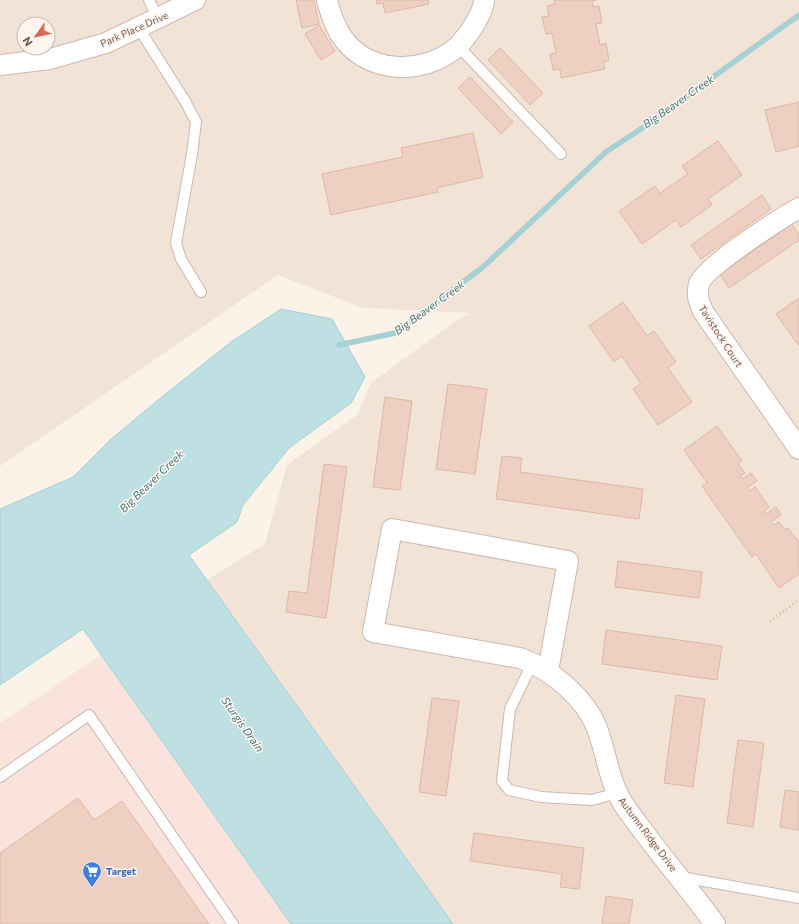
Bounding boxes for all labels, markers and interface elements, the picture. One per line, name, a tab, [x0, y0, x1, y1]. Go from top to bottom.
street label: Park Place Drive	[98, 9, 170, 49]
north arrow	[16, 16, 56, 56]
text: N	[19, 35, 35, 49]
water label: Big Beaver Creek	[640, 71, 717, 130]
water label: Big Beaver Creek	[391, 277, 467, 337]
street label: Tavistock Court	[696, 303, 746, 369]
water label: Big Beaver Creek	[116, 447, 186, 515]
water label: Sturgis Drain	[219, 694, 267, 754]
street label: Autumn Ridge Drive	[616, 794, 680, 874]
supermarket icon: Target	[81, 860, 103, 888]
place label: Target	[106, 865, 136, 877]

